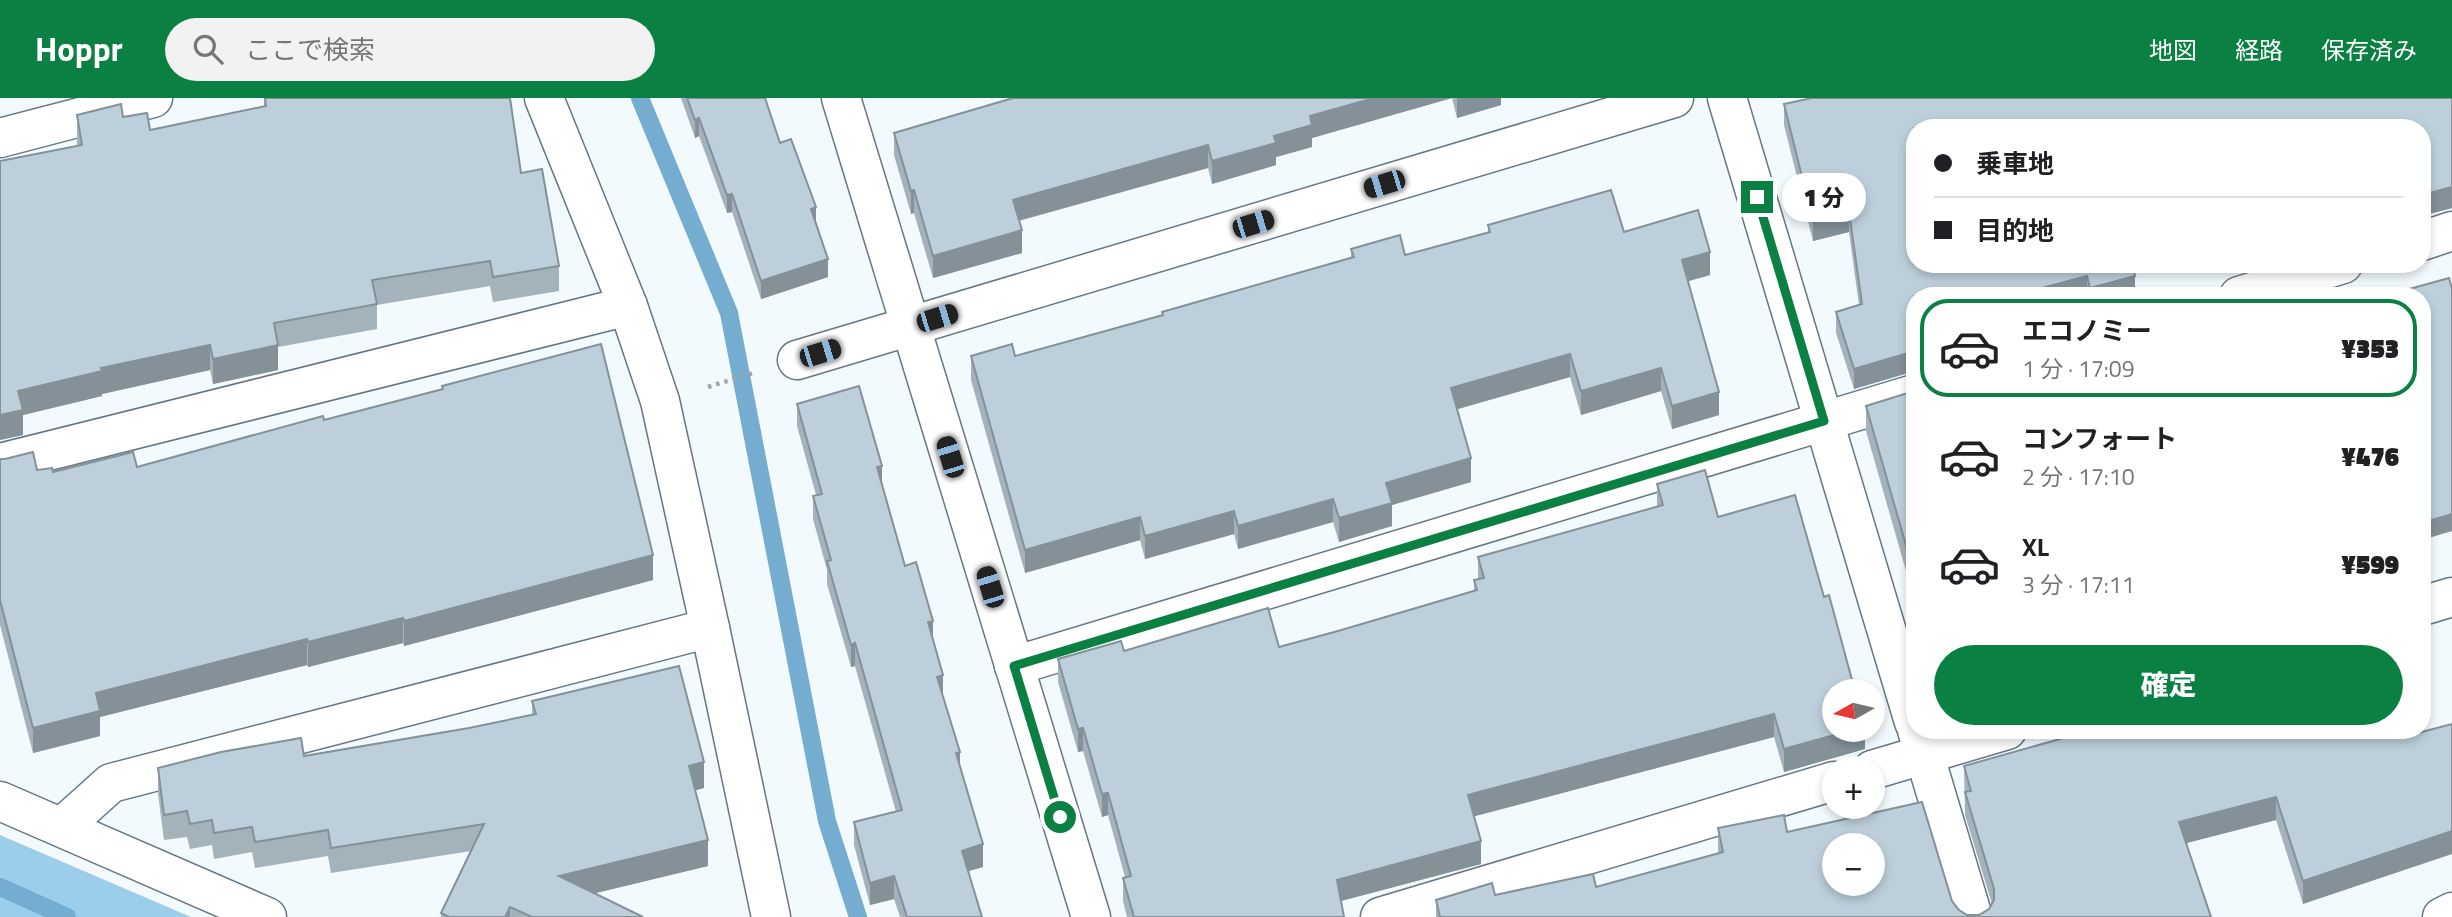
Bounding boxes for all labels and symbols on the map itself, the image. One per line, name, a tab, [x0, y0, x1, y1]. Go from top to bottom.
car	[1361, 168, 1408, 200]
callout: 1 分	[1782, 172, 1866, 222]
route end	[1741, 181, 1773, 213]
car	[1230, 208, 1277, 240]
car	[914, 302, 961, 334]
car	[797, 337, 844, 369]
car	[934, 434, 967, 480]
car	[974, 564, 1007, 610]
north arrow	[1822, 679, 1885, 742]
route start	[1044, 801, 1076, 833]

